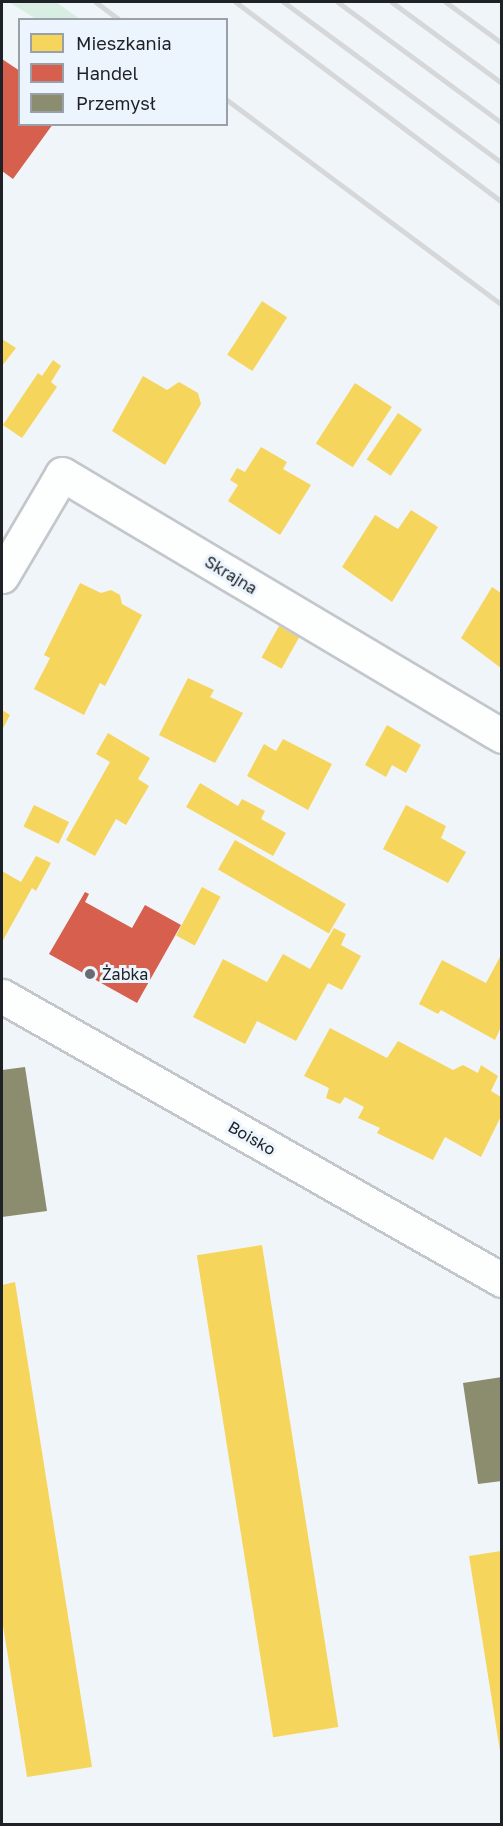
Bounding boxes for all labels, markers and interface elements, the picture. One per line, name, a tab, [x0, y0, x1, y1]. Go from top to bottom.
legend	[18, 18, 228, 126]
text: Mieszkania	[76, 32, 172, 54]
text: Handel	[76, 62, 138, 84]
text: Przemysł	[76, 92, 156, 114]
street label: Skrajna	[201, 552, 261, 598]
place label: Żabka	[102, 964, 148, 984]
marker: Żabka	[83, 967, 97, 981]
street label: Boisko	[225, 1117, 279, 1159]

